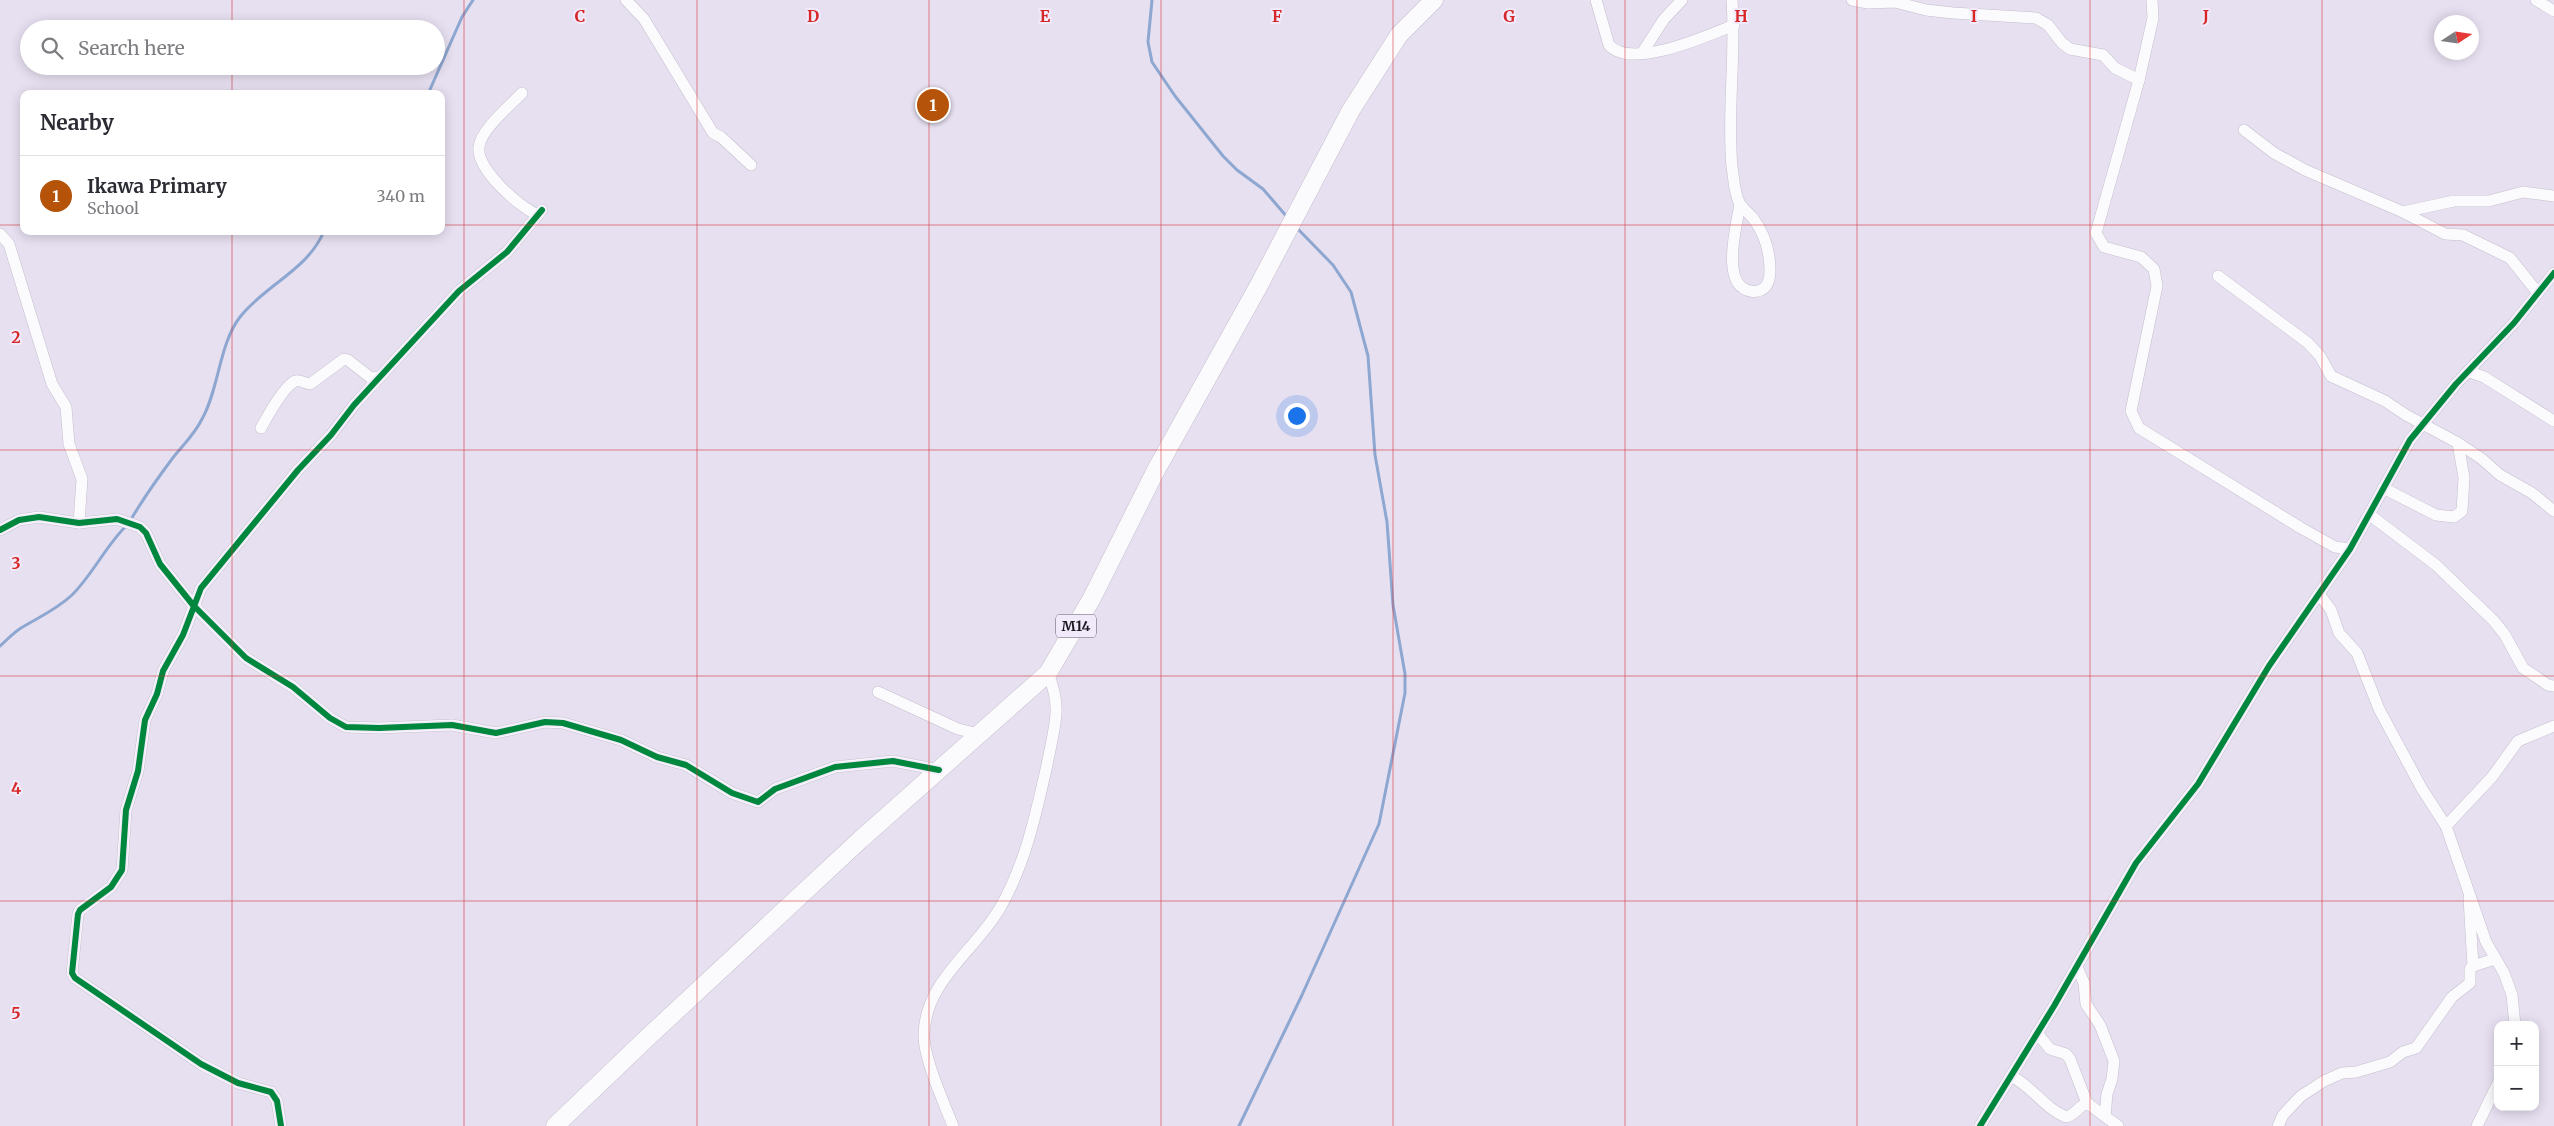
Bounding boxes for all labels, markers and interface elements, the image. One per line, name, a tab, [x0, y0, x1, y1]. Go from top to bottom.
text: C	[575, 6, 585, 26]
text: D	[807, 6, 819, 26]
text: E	[1040, 6, 1051, 26]
text: F	[1272, 6, 1282, 26]
text: G	[1503, 6, 1515, 26]
text: H	[1734, 6, 1748, 26]
text: I	[1971, 6, 1977, 26]
text: J	[2202, 6, 2209, 26]
north arrow	[2434, 15, 2479, 60]
search box	[20, 20, 445, 75]
icon: search	[38, 34, 66, 62]
text: Search here	[78, 36, 185, 60]
pin: 1	[917, 86, 949, 124]
text: Nearby	[40, 109, 114, 136]
text: Ikawa Primary	[87, 174, 227, 198]
text: 1	[52, 186, 60, 206]
text: 340 m	[376, 186, 425, 206]
text: School	[87, 198, 139, 218]
text: 2	[11, 327, 21, 347]
your location	[1284, 403, 1310, 429]
text: 3	[11, 553, 21, 573]
road number: M14	[1056, 614, 1096, 638]
text: 4	[11, 778, 21, 798]
text: 5	[11, 1003, 21, 1023]
map controls	[2494, 1021, 2539, 1111]
button: +	[2494, 1021, 2539, 1066]
button: −	[2494, 1066, 2539, 1111]

